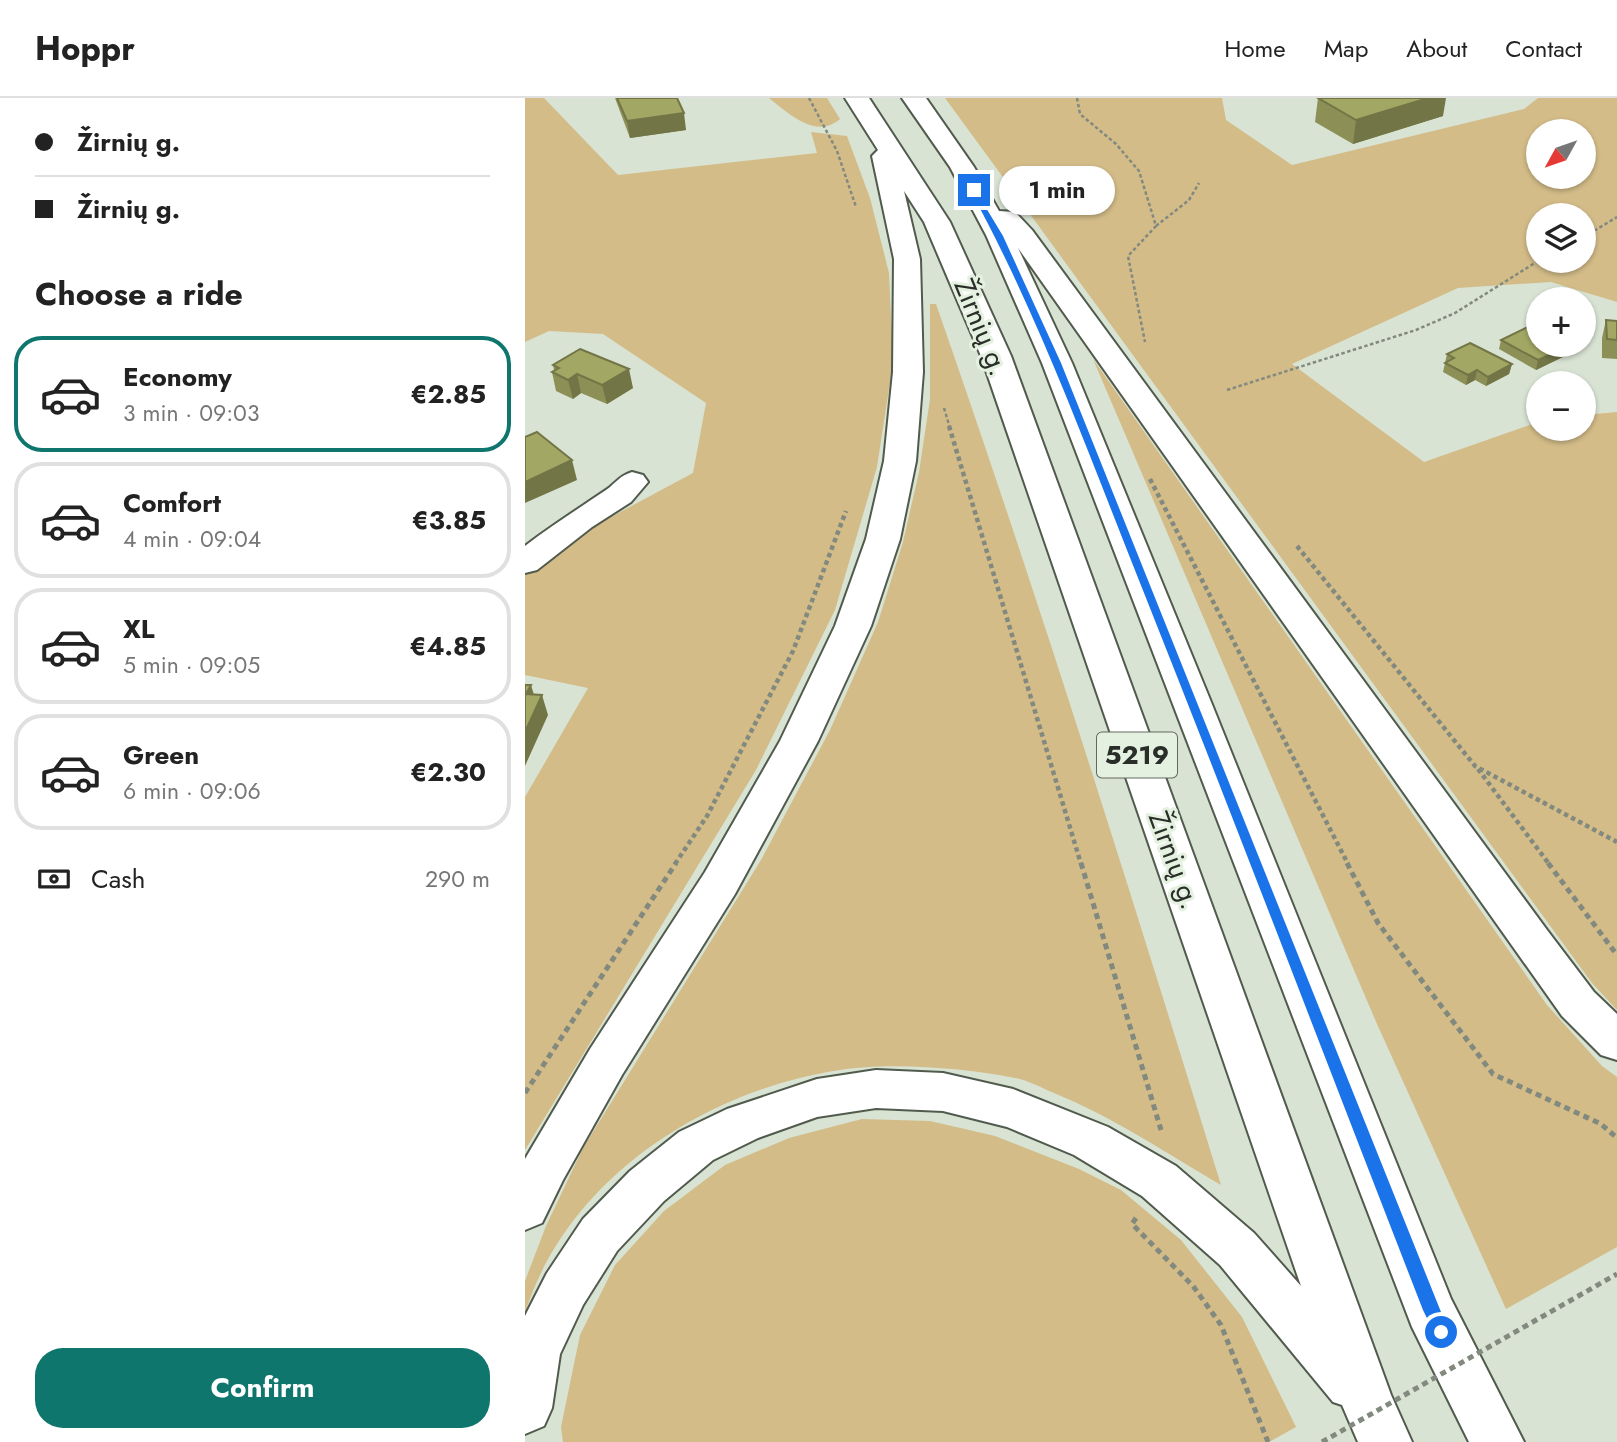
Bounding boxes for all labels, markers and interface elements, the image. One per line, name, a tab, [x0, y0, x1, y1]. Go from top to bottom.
text: Hoppr	[35, 25, 135, 72]
text: Home	[1224, 31, 1286, 66]
text: Map	[1324, 31, 1368, 66]
text: About	[1406, 31, 1467, 66]
text: Contact	[1505, 31, 1582, 66]
north arrow	[1526, 119, 1596, 189]
map controls	[1526, 119, 1596, 441]
text: Žirnių g.	[77, 123, 180, 161]
callout: 1 min	[999, 166, 1114, 214]
text: 1 min	[1028, 173, 1086, 207]
route end	[958, 174, 990, 206]
text: Žirnių g.	[77, 190, 180, 228]
button: layers	[1526, 203, 1596, 273]
text: Choose a ride	[35, 271, 243, 317]
street label: Žirnių g.	[944, 272, 1020, 382]
button: +	[1526, 287, 1596, 357]
text: Economy	[123, 358, 232, 396]
icon: car	[39, 363, 102, 426]
button: −	[1526, 371, 1596, 441]
text: €2.85	[410, 375, 486, 413]
text: 3 min · 09:03	[123, 396, 259, 430]
text: Comfort	[123, 484, 221, 522]
icon: car	[39, 489, 102, 552]
text: €3.85	[412, 501, 486, 539]
text: 4 min · 09:04	[123, 522, 261, 556]
text: XL	[123, 610, 155, 648]
icon: car	[39, 615, 102, 678]
text: €4.85	[409, 627, 486, 665]
text: 5 min · 09:05	[123, 648, 260, 682]
road number: 5219	[1097, 733, 1177, 778]
text: Green	[123, 736, 199, 774]
icon: car	[39, 741, 102, 804]
text: €2.30	[410, 753, 486, 791]
text: 6 min · 09:06	[123, 774, 261, 808]
street label: Žirnių g.	[1138, 805, 1211, 915]
icon: cash	[35, 860, 73, 898]
text: Cash	[91, 860, 145, 898]
text: 290 m	[425, 862, 490, 896]
route start	[1425, 1316, 1457, 1348]
button: Confirm	[35, 1348, 490, 1428]

